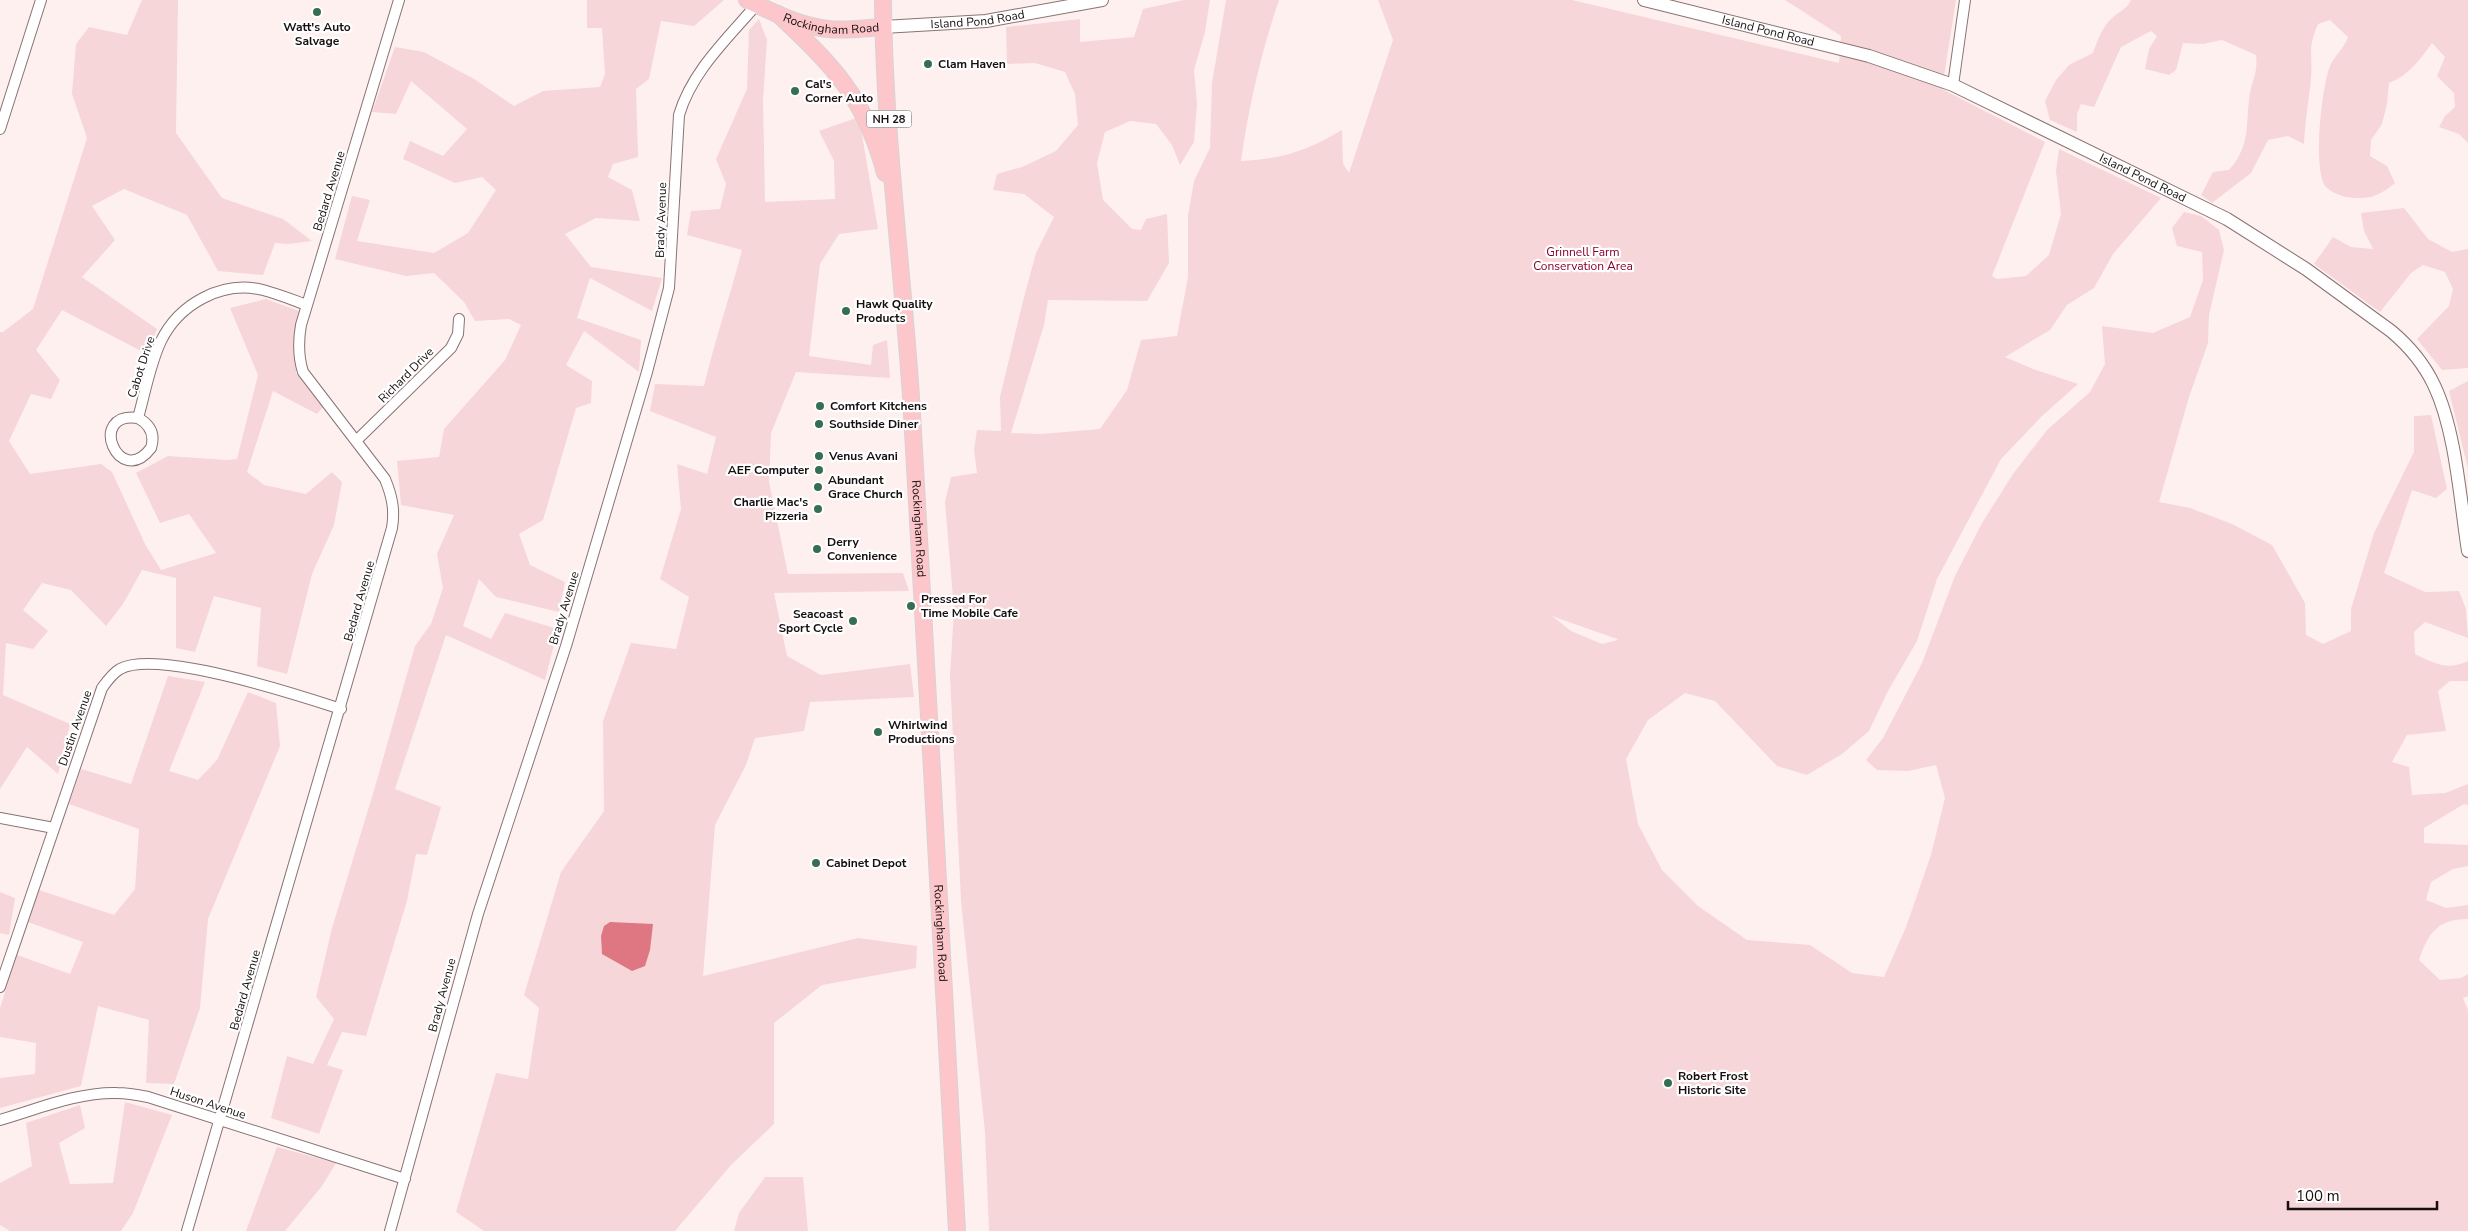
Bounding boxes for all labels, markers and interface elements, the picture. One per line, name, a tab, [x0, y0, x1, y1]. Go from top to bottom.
marker: Watt's Auto Salvage	[311, 6, 323, 18]
street label: Island Pond Road	[930, 6, 1026, 32]
street label: Rockingham Road	[781, 9, 880, 38]
street label: Island Pond Road	[1720, 12, 1816, 50]
place label: Watt's Auto Salvage	[283, 19, 351, 49]
place label: Clam Haven	[938, 56, 1006, 72]
marker: Clam Haven	[922, 58, 934, 70]
place label: Cal's Corner Auto	[805, 76, 873, 106]
marker: Cal's Corner Auto	[789, 85, 801, 97]
road number: NH 28	[866, 110, 912, 128]
street label: Bedard Avenue	[309, 149, 349, 233]
street label: Island Pond Road	[2097, 150, 2189, 206]
street label: Brady Avenue	[652, 182, 670, 258]
park label: Grinnell Farm Conservation Area	[1533, 244, 1633, 274]
place label: Hawk Quality Products	[856, 296, 933, 326]
marker: Hawk Quality Products	[840, 305, 852, 317]
street label: Cabot Drive	[124, 334, 158, 400]
street label: Richard Drive	[375, 344, 437, 406]
place label: Comfort Kitchens	[830, 398, 927, 414]
marker: Comfort Kitchens	[814, 400, 826, 412]
place label: Southside Diner	[829, 416, 919, 432]
marker: Southside Diner	[813, 418, 825, 430]
place label: Venus Avani	[828, 448, 898, 464]
marker: Venus Avani	[813, 450, 825, 462]
place label: AEF Computer	[728, 462, 809, 478]
marker: AEF Computer	[813, 464, 825, 476]
place label: Abundant Grace Church	[828, 472, 903, 502]
street label: Rockingham Road	[908, 480, 930, 578]
marker: Abundant Grace Church	[812, 481, 824, 493]
place label: Charlie Mac's Pizzeria	[734, 494, 808, 524]
marker: Charlie Mac's Pizzeria	[812, 503, 824, 515]
place label: Derry Convenience	[827, 534, 897, 564]
marker: Derry Convenience	[811, 543, 823, 555]
street label: Bedard Avenue	[340, 559, 378, 643]
street label: Brady Avenue	[545, 569, 583, 647]
place label: Pressed For Time Mobile Cafe	[921, 591, 1019, 621]
marker: Pressed For Time Mobile Cafe	[905, 600, 917, 612]
place label: Seacoast Sport Cycle	[778, 606, 843, 636]
marker: Seacoast Sport Cycle	[847, 615, 859, 627]
street label: Dustin Avenue	[55, 688, 95, 768]
place label: Whirlwind Productions	[888, 717, 955, 747]
marker: Whirlwind Productions	[872, 726, 884, 738]
place label: Cabinet Depot	[826, 855, 907, 871]
marker: Cabinet Depot	[810, 857, 822, 869]
street label: Rockingham Road	[930, 884, 951, 982]
street label: Bedard Avenue	[226, 948, 264, 1032]
street label: Brady Avenue	[424, 956, 460, 1034]
place label: Robert Frost Historic Site	[1678, 1068, 1749, 1098]
marker: Robert Frost Historic Site	[1662, 1077, 1674, 1089]
street label: Huson Avenue	[168, 1083, 248, 1123]
scale bar	[2288, 1178, 2437, 1210]
text: 100 m	[2296, 1186, 2340, 1206]

